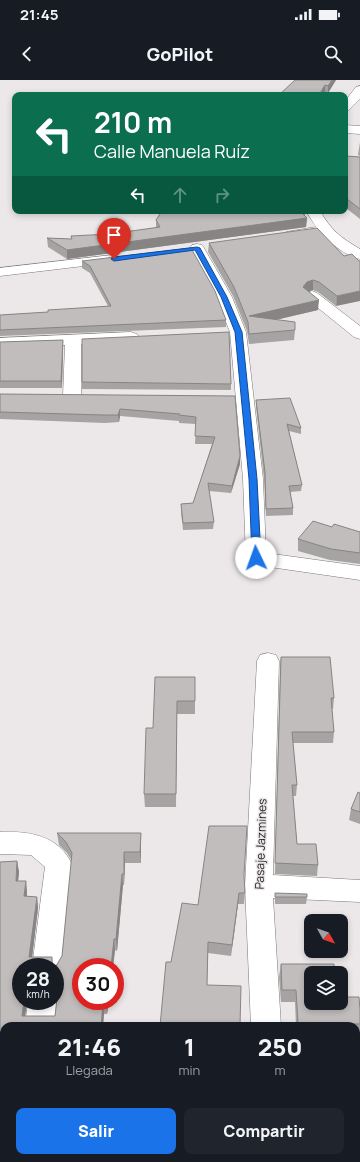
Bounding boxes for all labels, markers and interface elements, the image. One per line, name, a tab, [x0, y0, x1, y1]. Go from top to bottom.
text: 21:45	[20, 4, 59, 25]
text: GoPilot	[147, 42, 213, 66]
icon: back	[16, 43, 38, 65]
icon: search	[322, 43, 344, 65]
text: 210 m	[94, 103, 172, 141]
icon: left	[28, 108, 80, 160]
text: Calle Manuela Ruíz	[94, 139, 250, 163]
icon: left	[127, 184, 149, 206]
icon: ahead	[169, 184, 191, 206]
icon: right	[211, 184, 233, 206]
pin	[97, 218, 131, 259]
icon: arrive	[103, 224, 125, 246]
position arrow	[235, 537, 277, 579]
street label: Pasaje Jazmines	[250, 798, 271, 890]
north arrow	[304, 914, 348, 958]
map controls	[304, 914, 348, 1010]
speed limit sign: 30	[72, 958, 124, 1010]
text: 28	[26, 965, 50, 992]
button: layers	[304, 966, 348, 1010]
text: km/h	[26, 987, 50, 1001]
text: 21:46	[57, 1030, 121, 1063]
text: 1	[184, 1030, 195, 1063]
text: 250	[258, 1030, 303, 1063]
text: Llegada	[66, 1061, 113, 1079]
text: min	[179, 1061, 200, 1079]
text: m	[275, 1061, 286, 1079]
button: Salir	[16, 1108, 176, 1154]
button: Compartir	[184, 1108, 344, 1154]

